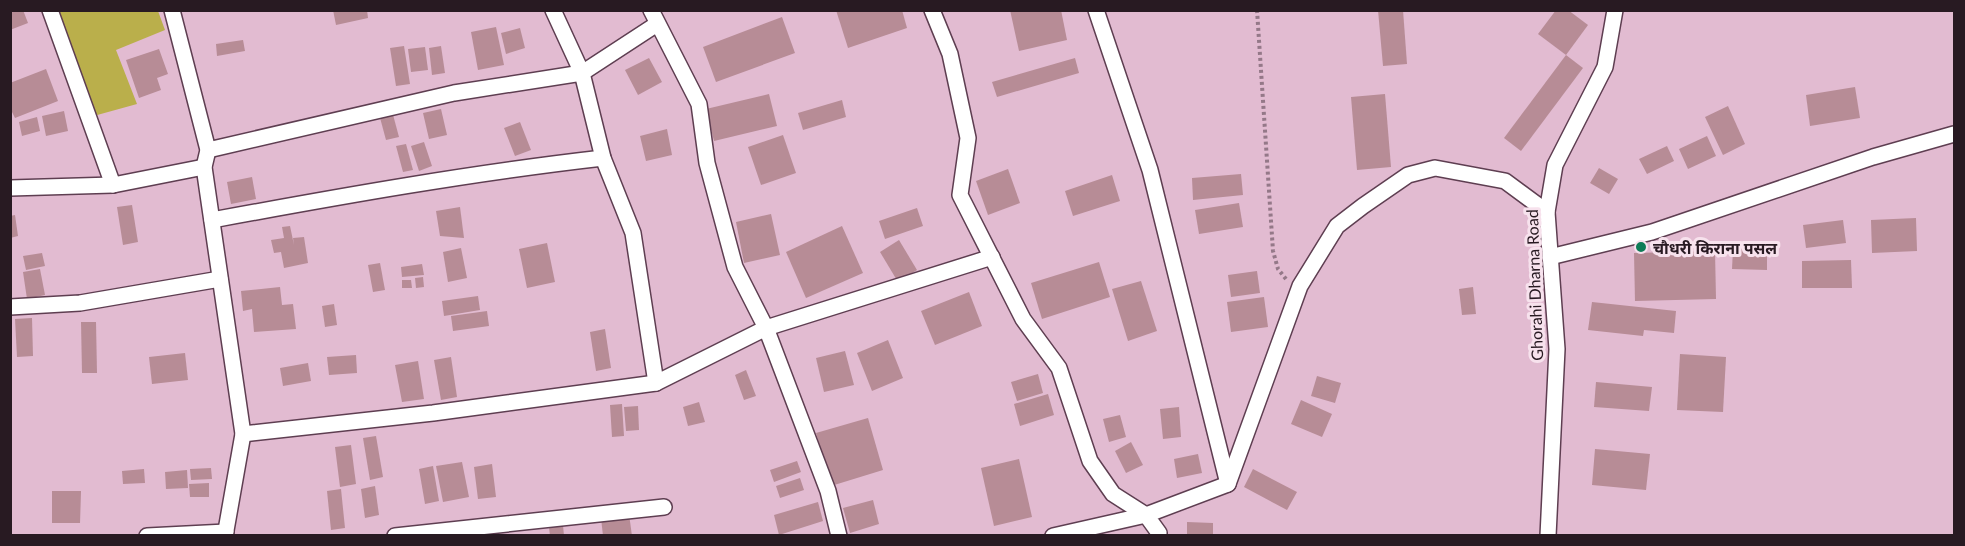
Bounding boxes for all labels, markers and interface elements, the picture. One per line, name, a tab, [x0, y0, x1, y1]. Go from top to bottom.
street label: Ghorahi Dharna Road	[1522, 209, 1546, 361]
place label: चौधरी किराना पसल	[1653, 238, 1778, 257]
marker: चौधरी किराना पसल	[1634, 240, 1648, 254]

